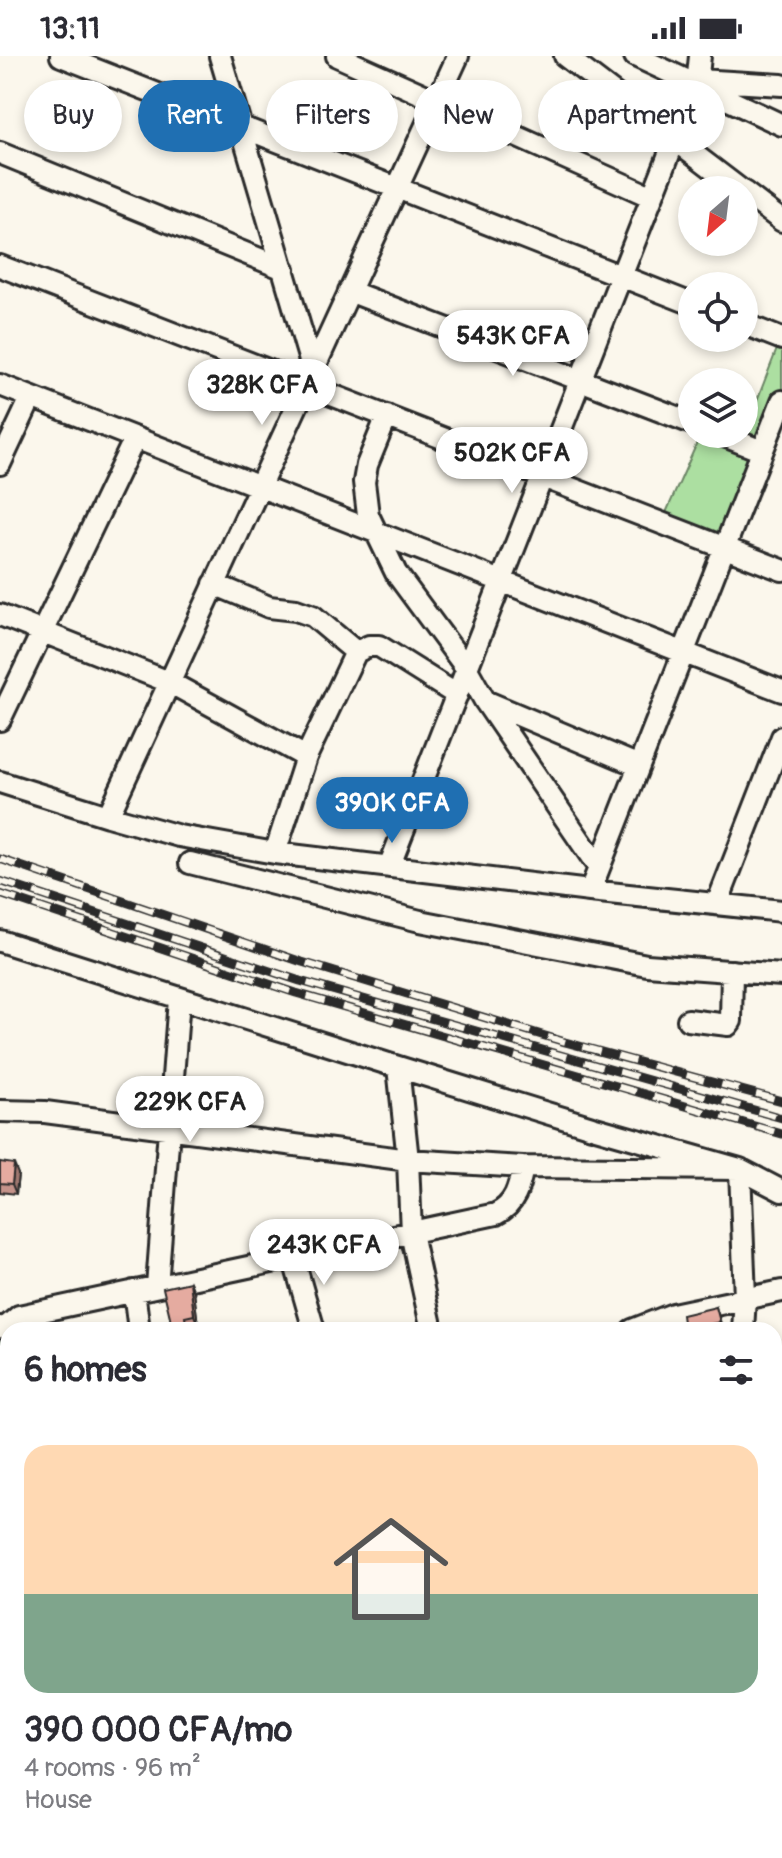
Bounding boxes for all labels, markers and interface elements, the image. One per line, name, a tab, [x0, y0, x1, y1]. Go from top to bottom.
text: 13:11	[40, 10, 100, 47]
chip: Buy	[24, 80, 122, 152]
chip: Rent	[138, 80, 250, 152]
chip: Filters	[266, 80, 398, 152]
chip: New	[414, 80, 522, 152]
chip: Apartment	[538, 80, 725, 152]
north arrow	[678, 176, 758, 256]
map controls	[678, 176, 758, 448]
button: locate	[678, 272, 758, 352]
pin: 543K CFA	[430, 310, 596, 378]
text: 543K CFA	[456, 320, 570, 352]
pin: 328K CFA	[179, 359, 345, 427]
button: layers	[678, 368, 758, 448]
text: 328K CFA	[206, 369, 318, 401]
pin: 502K CFA	[429, 427, 595, 495]
text: 502K CFA	[454, 437, 570, 469]
pin: 390K CFA	[309, 777, 475, 845]
text: 390K CFA	[334, 787, 450, 819]
pin: 229K CFA	[107, 1076, 273, 1144]
text: 229K CFA	[134, 1086, 246, 1118]
pin: 243K CFA	[241, 1219, 407, 1287]
text: 243K CFA	[267, 1229, 381, 1261]
icon: filters	[714, 1348, 758, 1392]
text: 6 homes	[24, 1349, 147, 1392]
icon: home	[319, 1497, 463, 1641]
text: 390 000 CFA/mo	[24, 1709, 292, 1752]
text: 4 rooms · 96 m²	[24, 1752, 201, 1784]
text: House	[24, 1784, 92, 1816]

